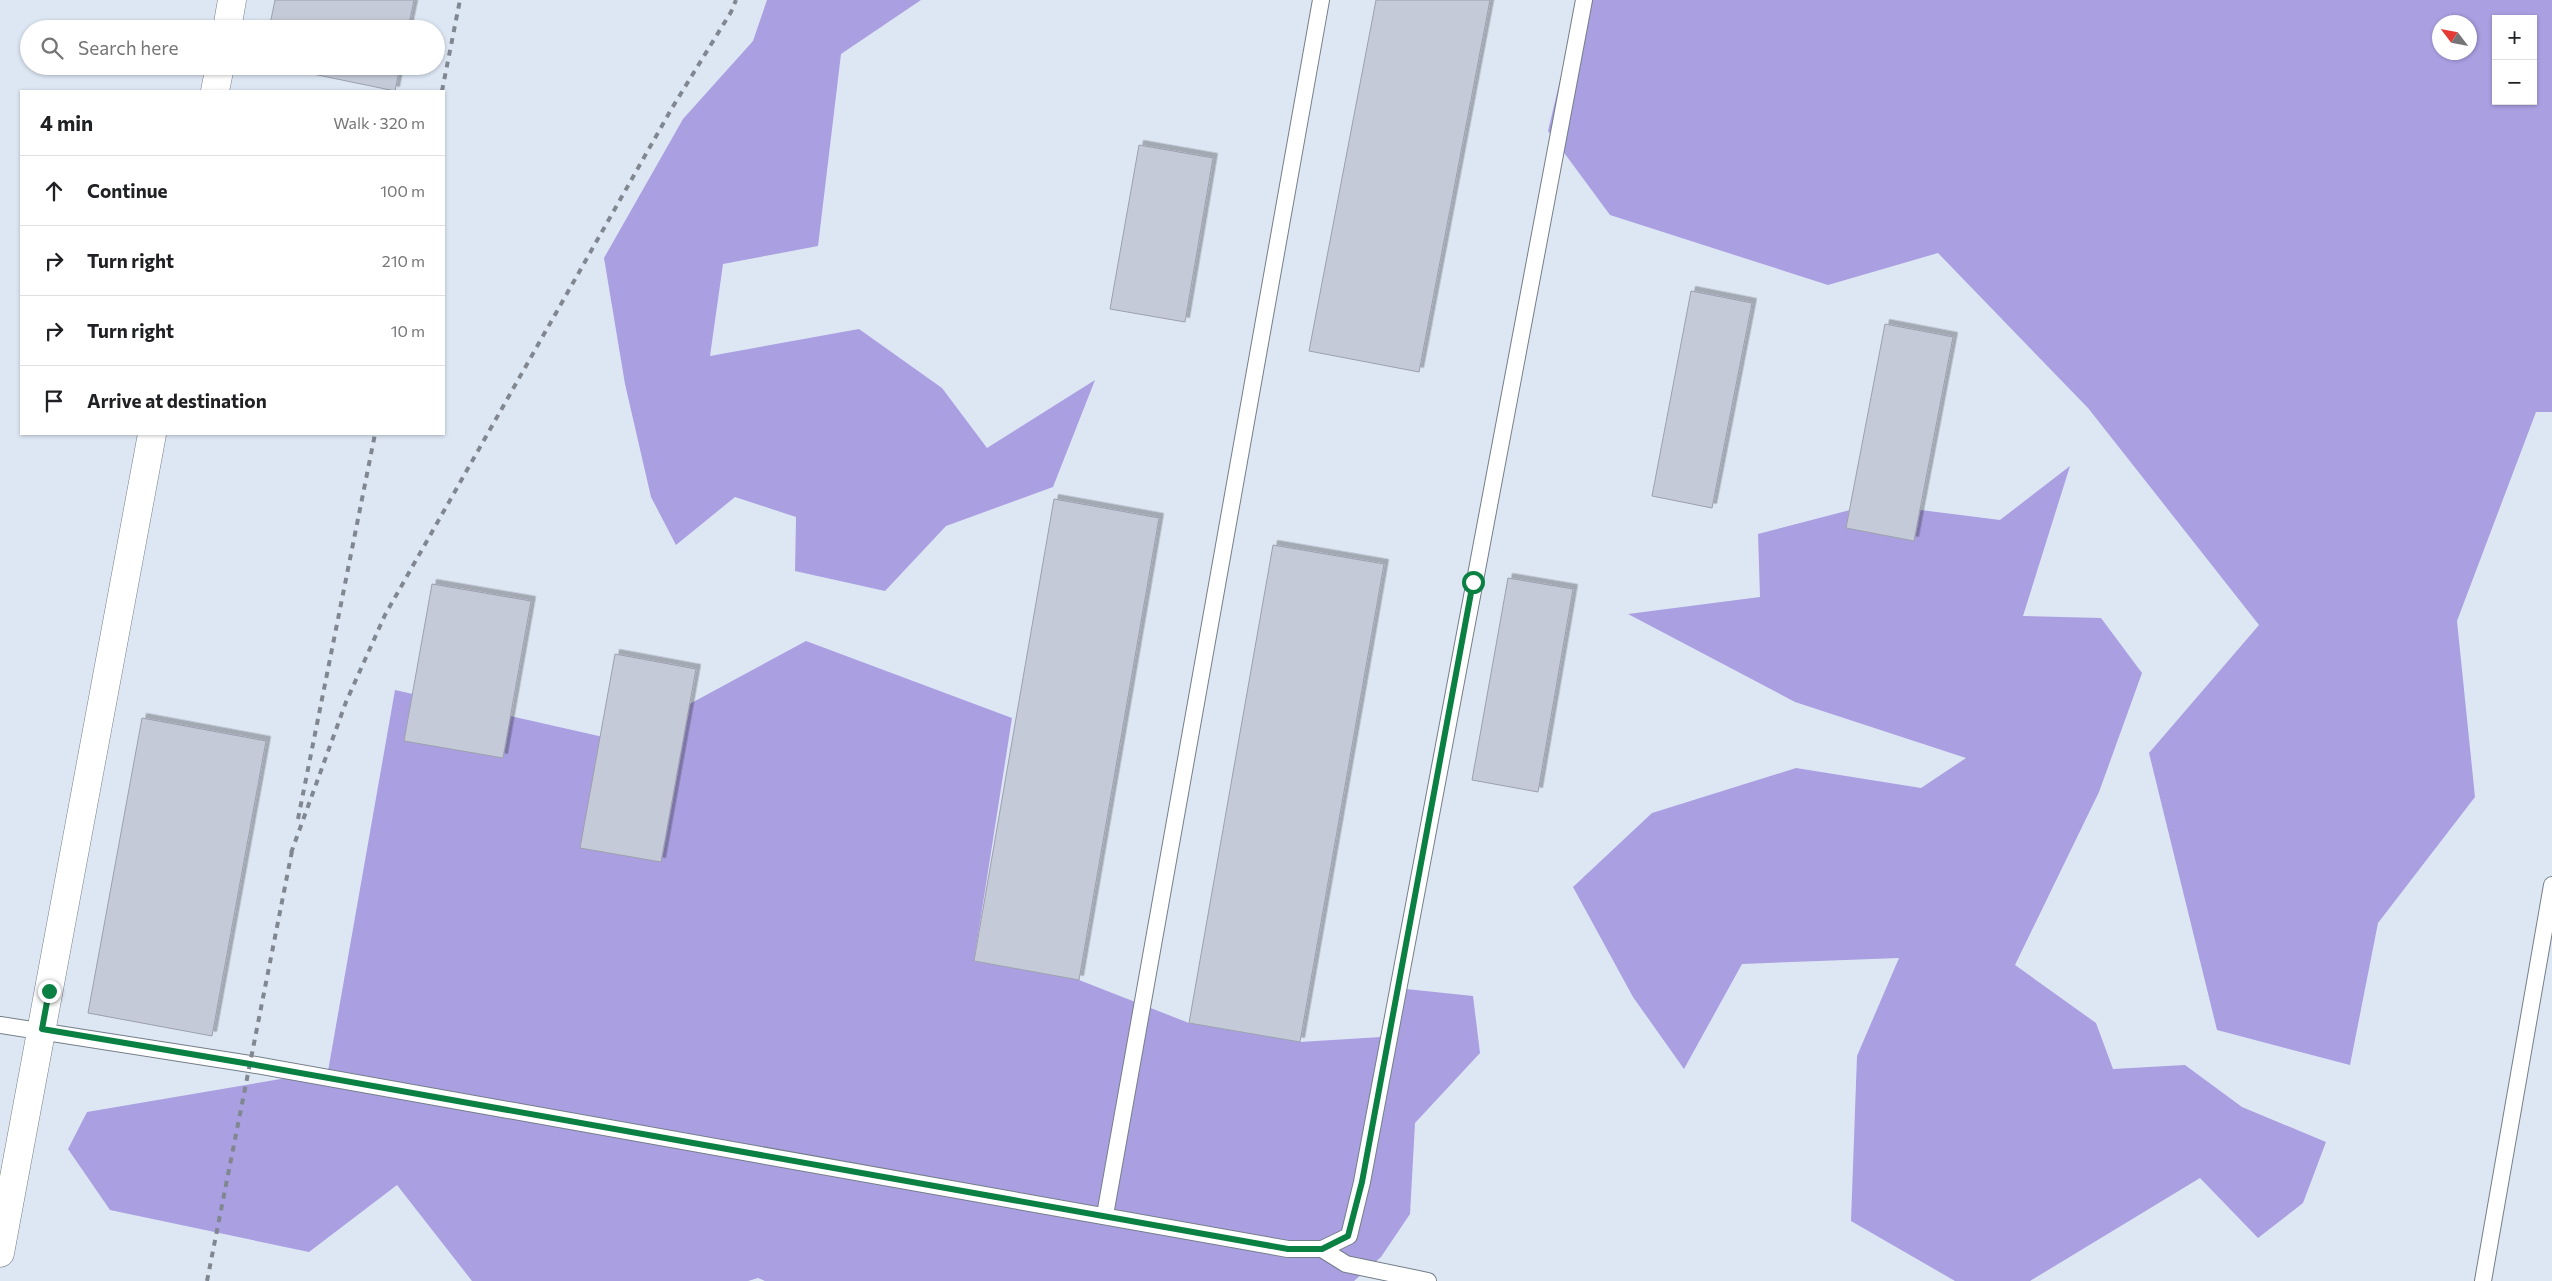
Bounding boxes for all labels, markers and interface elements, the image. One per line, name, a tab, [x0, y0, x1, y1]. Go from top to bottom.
north arrow	[2432, 15, 2477, 60]
map controls	[2492, 15, 2537, 105]
button: +	[2492, 15, 2537, 60]
search box	[20, 20, 445, 75]
icon: search	[38, 34, 66, 62]
text: Search here	[78, 36, 178, 59]
button: −	[2492, 60, 2537, 105]
text: 4 min	[40, 110, 93, 135]
text: Walk · 320 m	[333, 113, 425, 132]
icon: ahead	[40, 177, 68, 205]
text: Continue	[87, 179, 167, 202]
text: 100 m	[380, 181, 425, 200]
icon: right	[40, 247, 68, 275]
text: Turn right	[87, 249, 174, 272]
text: 210 m	[382, 251, 425, 270]
icon: right	[40, 317, 68, 345]
text: Turn right	[87, 319, 174, 342]
text: 10 m	[391, 321, 425, 340]
icon: arrive	[40, 387, 68, 415]
text: Arrive at destination	[87, 389, 267, 412]
route start	[1462, 571, 1485, 594]
route end	[38, 980, 61, 1003]

